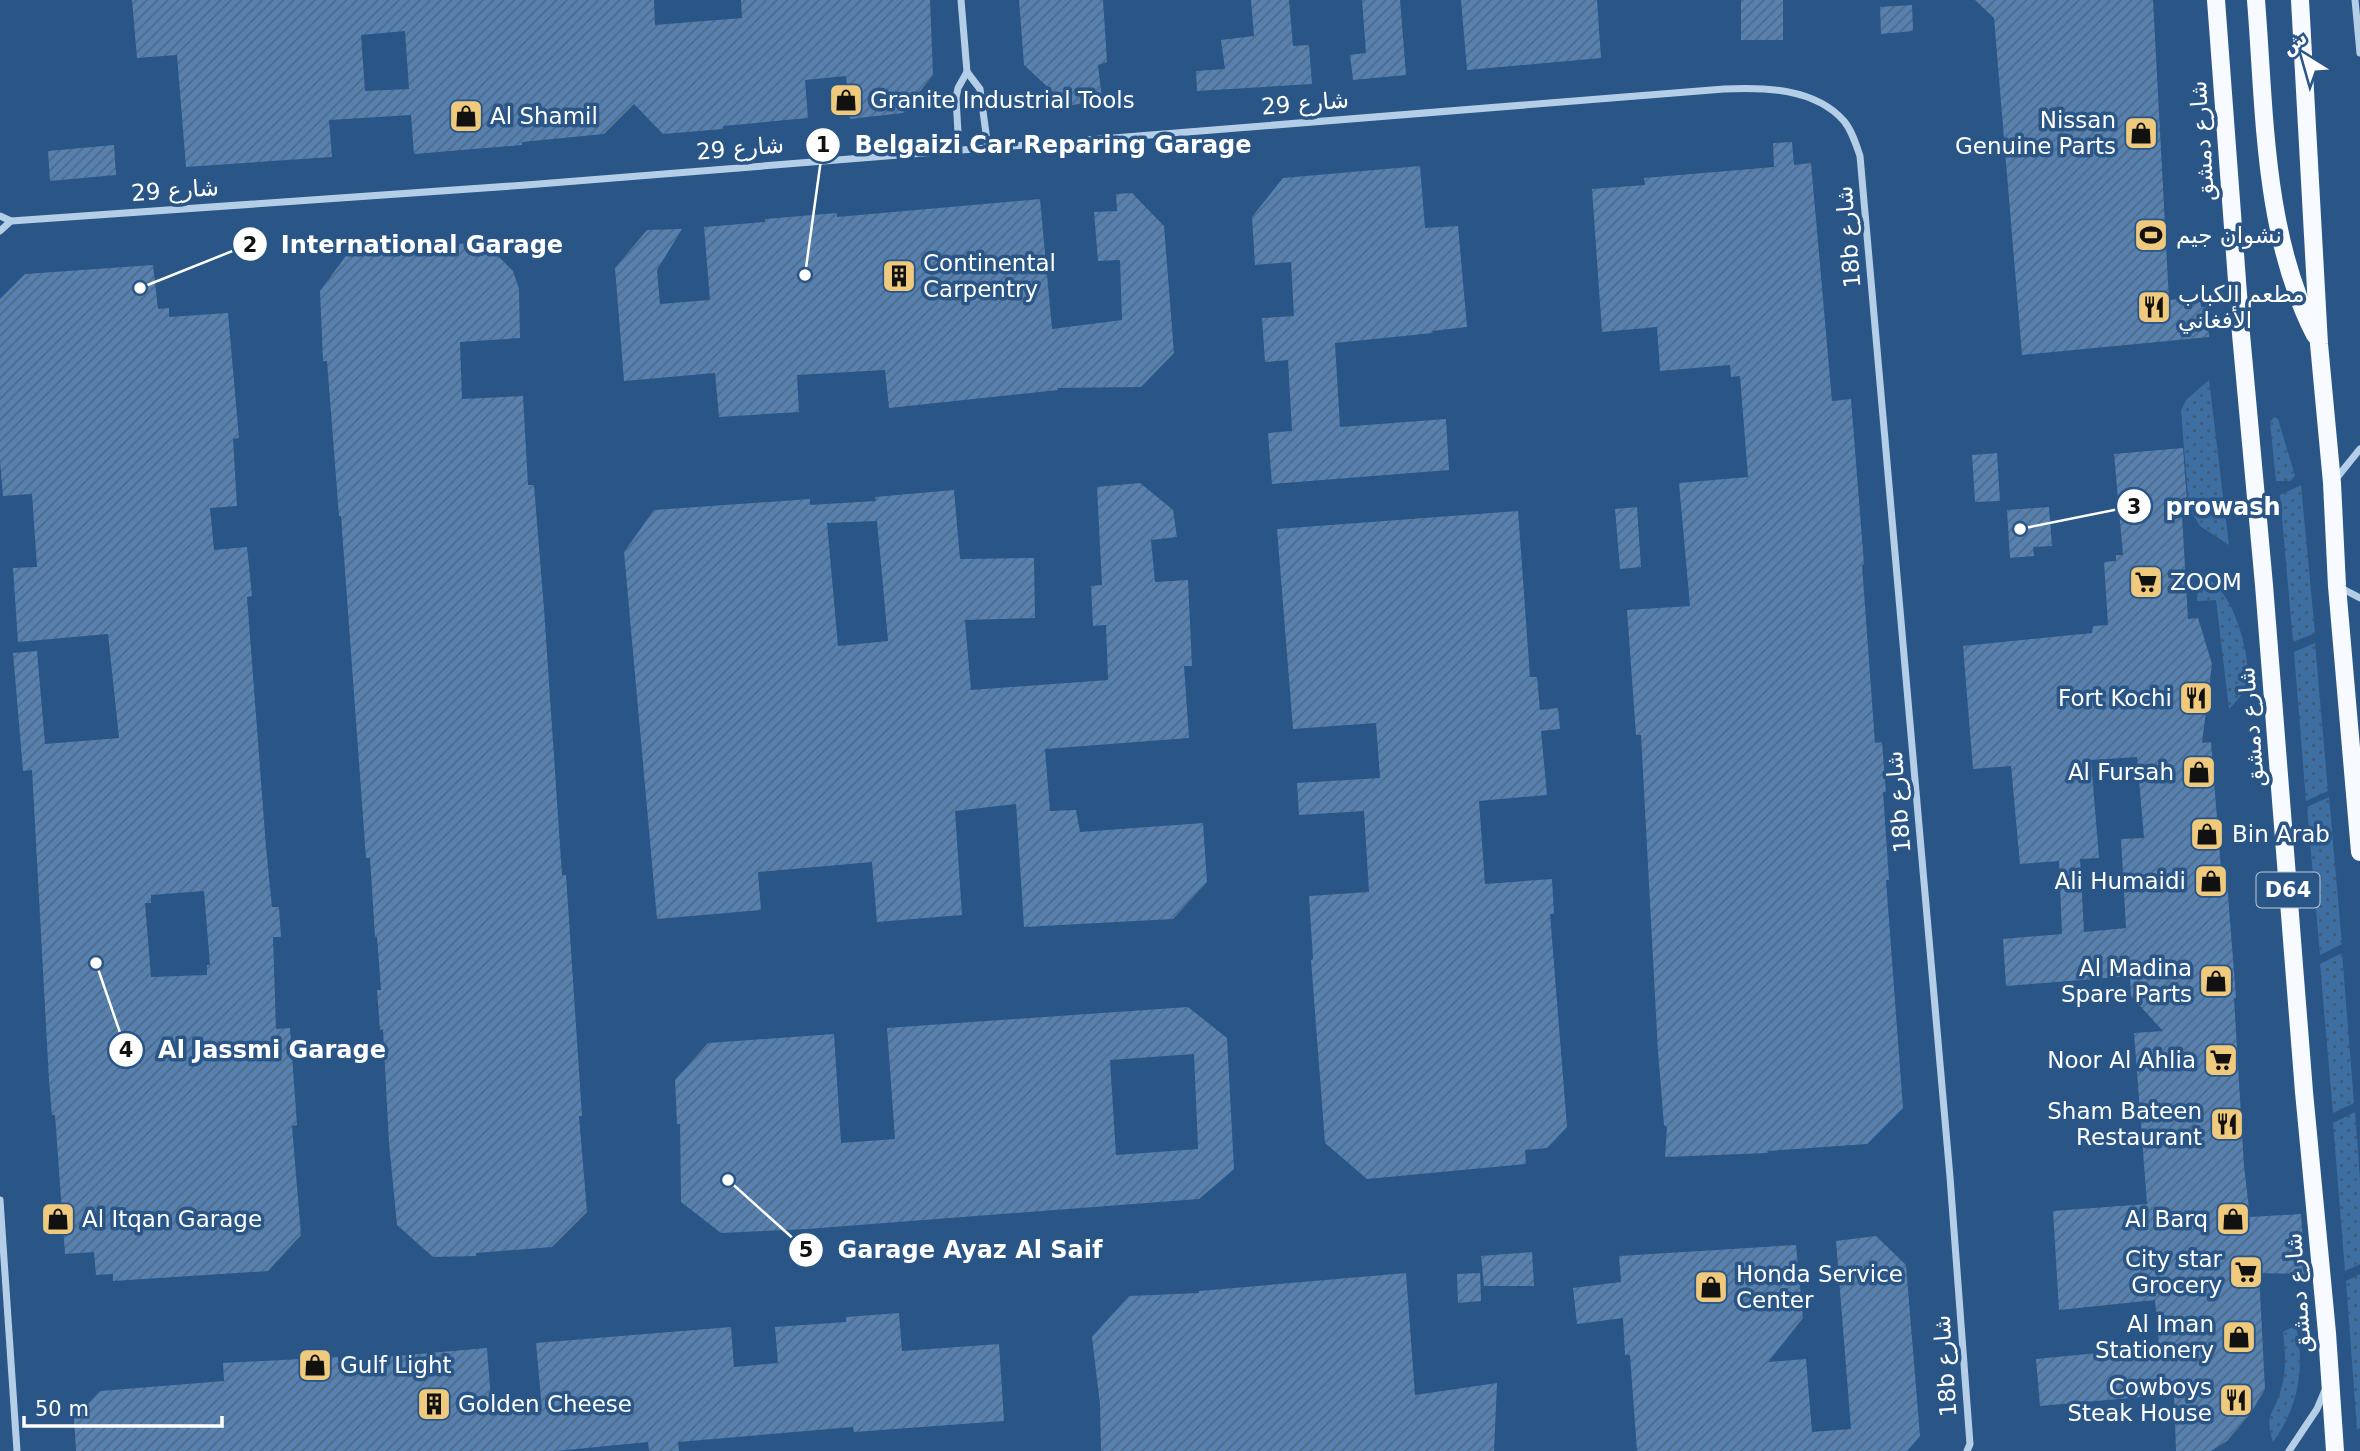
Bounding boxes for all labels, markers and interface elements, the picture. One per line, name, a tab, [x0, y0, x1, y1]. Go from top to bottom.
north arrow	[2269, 21, 2339, 91]
text: ش	[2277, 26, 2311, 60]
street label: شارع دمشق	[2185, 80, 2220, 202]
shop icon: Granite Industrial Tools	[827, 81, 865, 119]
street label: شارع 29	[1260, 86, 1350, 121]
place label: Granite Industrial Tools	[870, 87, 1135, 113]
shop icon: Al Shamil	[447, 97, 485, 135]
place label: Al Shamil	[490, 103, 598, 129]
place label: Nissan Genuine Parts	[1955, 107, 2116, 159]
shop icon: Nissan Genuine Parts	[2122, 114, 2160, 152]
callout: Belgaizi Car Reparing Garage	[806, 122, 1266, 167]
street label: شارع 29	[695, 131, 785, 166]
text: Belgaizi Car Reparing Garage	[854, 131, 1252, 159]
text: 1	[816, 133, 830, 157]
street label: شارع 29	[130, 174, 220, 207]
street label: 18b شارع	[1831, 185, 1866, 289]
sports icon: نشوان جيم	[2132, 216, 2170, 254]
callout: International Garage	[232, 222, 577, 267]
place label: نشوان جيم	[2176, 222, 2282, 249]
text: International Garage	[281, 231, 563, 259]
text: 2	[243, 233, 257, 257]
place label: Continental Carpentry	[923, 250, 1056, 302]
building icon: Continental Carpentry	[880, 257, 918, 295]
place label: مطعم الكباب الأفغاني	[2178, 281, 2305, 334]
restaurant icon: مطعم الكباب الأفغاني	[2135, 288, 2173, 326]
callout: prowash	[2117, 484, 2295, 529]
text: prowash	[2165, 493, 2281, 521]
text: 3	[2127, 495, 2141, 519]
supermarket icon: ZOOM	[2127, 563, 2165, 601]
place label: ZOOM	[2170, 569, 2242, 595]
street label: شارع دمشق	[2233, 666, 2270, 788]
restaurant icon: Fort Kochi	[2177, 679, 2215, 717]
place label: Fort Kochi	[2058, 685, 2172, 711]
street label: 18b شارع	[1881, 750, 1916, 854]
shop icon: Al Fursah	[2180, 753, 2218, 791]
place label: Al Fursah	[2068, 759, 2174, 785]
shop icon: Bin Arab	[2188, 815, 2226, 853]
place label: Bin Arab	[2232, 821, 2330, 847]
shop icon: Ali Humaidi	[2192, 862, 2230, 900]
place label: Ali Humaidi	[2054, 868, 2186, 894]
road number: D64	[2256, 872, 2320, 908]
place label: Al Madina Spare Parts	[2061, 955, 2192, 1007]
shop icon: Al Madina Spare Parts	[2197, 962, 2235, 1000]
callout: Al Jassmi Garage	[109, 1028, 400, 1073]
text: Al Jassmi Garage	[158, 1036, 386, 1064]
text: 4	[119, 1038, 133, 1062]
supermarket icon: Noor Al Ahlia	[2202, 1041, 2240, 1079]
place label: Noor Al Ahlia	[2047, 1047, 2196, 1073]
place label: Sham Bateen Restaurant	[2047, 1098, 2202, 1150]
restaurant icon: Sham Bateen Restaurant	[2208, 1105, 2246, 1143]
shop icon: Al Itqan Garage	[39, 1200, 77, 1238]
shop icon: Al Barq	[2214, 1200, 2252, 1238]
place label: Al Itqan Garage	[82, 1206, 262, 1232]
place label: Al Barq	[2125, 1206, 2208, 1232]
callout: Garage Ayaz Al Saif	[789, 1227, 1117, 1272]
street label: شارع دمشق	[2280, 1232, 2317, 1354]
text: Garage Ayaz Al Saif	[838, 1236, 1103, 1264]
text: 5	[799, 1238, 813, 1262]
place label: City star Grocery	[2125, 1246, 2223, 1298]
supermarket icon: City star Grocery	[2227, 1253, 2265, 1291]
place label: Honda Service Center	[1736, 1261, 1903, 1313]
shop icon: Honda Service Center	[1692, 1268, 1730, 1306]
place label: Al Iman Stationery	[2095, 1311, 2214, 1363]
street label: 18b شارع	[1928, 1314, 1963, 1418]
shop icon: Al Iman Stationery	[2220, 1318, 2258, 1356]
shop icon: Gulf Light	[296, 1346, 334, 1384]
place label: Gulf Light	[340, 1352, 452, 1378]
place label: Cowboys Steak House	[2067, 1374, 2212, 1426]
restaurant icon: Cowboys Steak House	[2217, 1381, 2255, 1419]
scale bar	[24, 1384, 222, 1428]
building icon: Golden Cheese	[415, 1385, 453, 1423]
place label: Golden Cheese	[458, 1391, 632, 1417]
text: 50 m	[35, 1397, 89, 1421]

